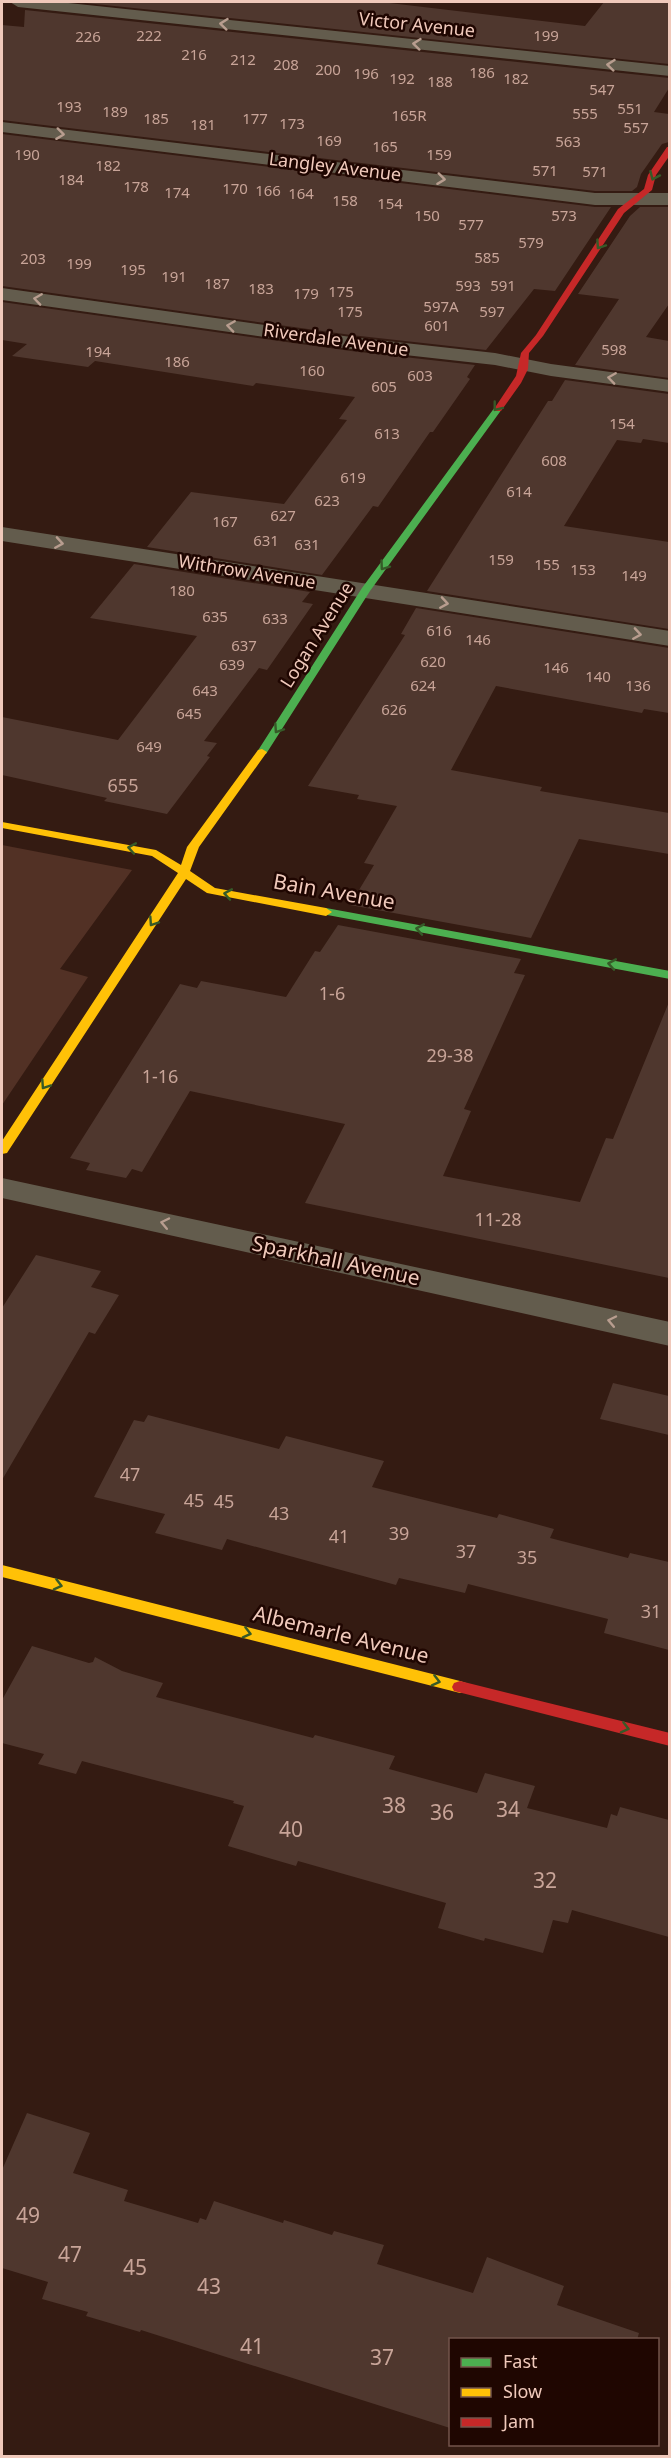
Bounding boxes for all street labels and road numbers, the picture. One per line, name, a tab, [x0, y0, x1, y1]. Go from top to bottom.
street label: Victor Avenue	[358, 6, 476, 42]
street label: Langley Avenue	[268, 146, 403, 186]
street label: Riverdale Avenue	[262, 317, 410, 361]
street label: Withrow Avenue	[177, 548, 318, 594]
street label: Logan Avenue	[274, 577, 358, 692]
street label: Bain Avenue	[271, 867, 397, 915]
street label: Sparkhall Avenue	[250, 1229, 423, 1291]
street label: Albemarle Avenue	[250, 1599, 432, 1669]

